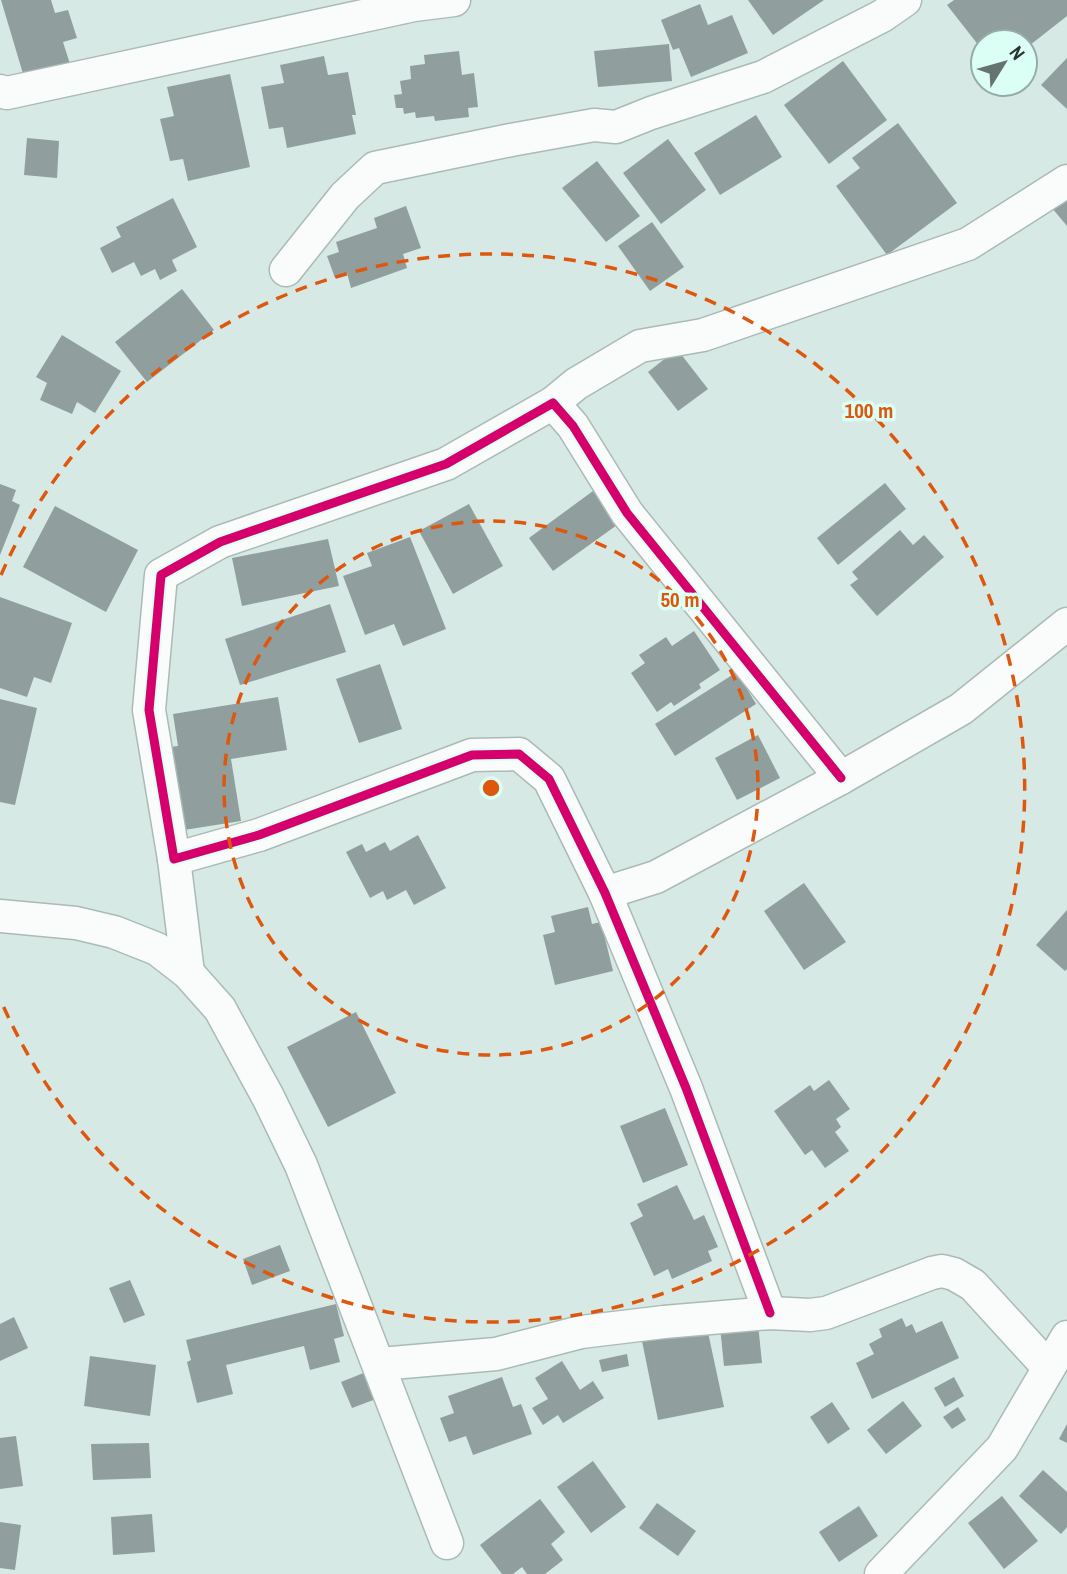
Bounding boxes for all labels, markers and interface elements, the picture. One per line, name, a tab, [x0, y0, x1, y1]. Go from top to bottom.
north arrow	[969, 28, 1039, 98]
text: N	[1004, 40, 1031, 65]
text: 100 m	[845, 396, 893, 425]
text: 50 m	[660, 585, 700, 614]
centre of rings	[479, 776, 503, 800]

